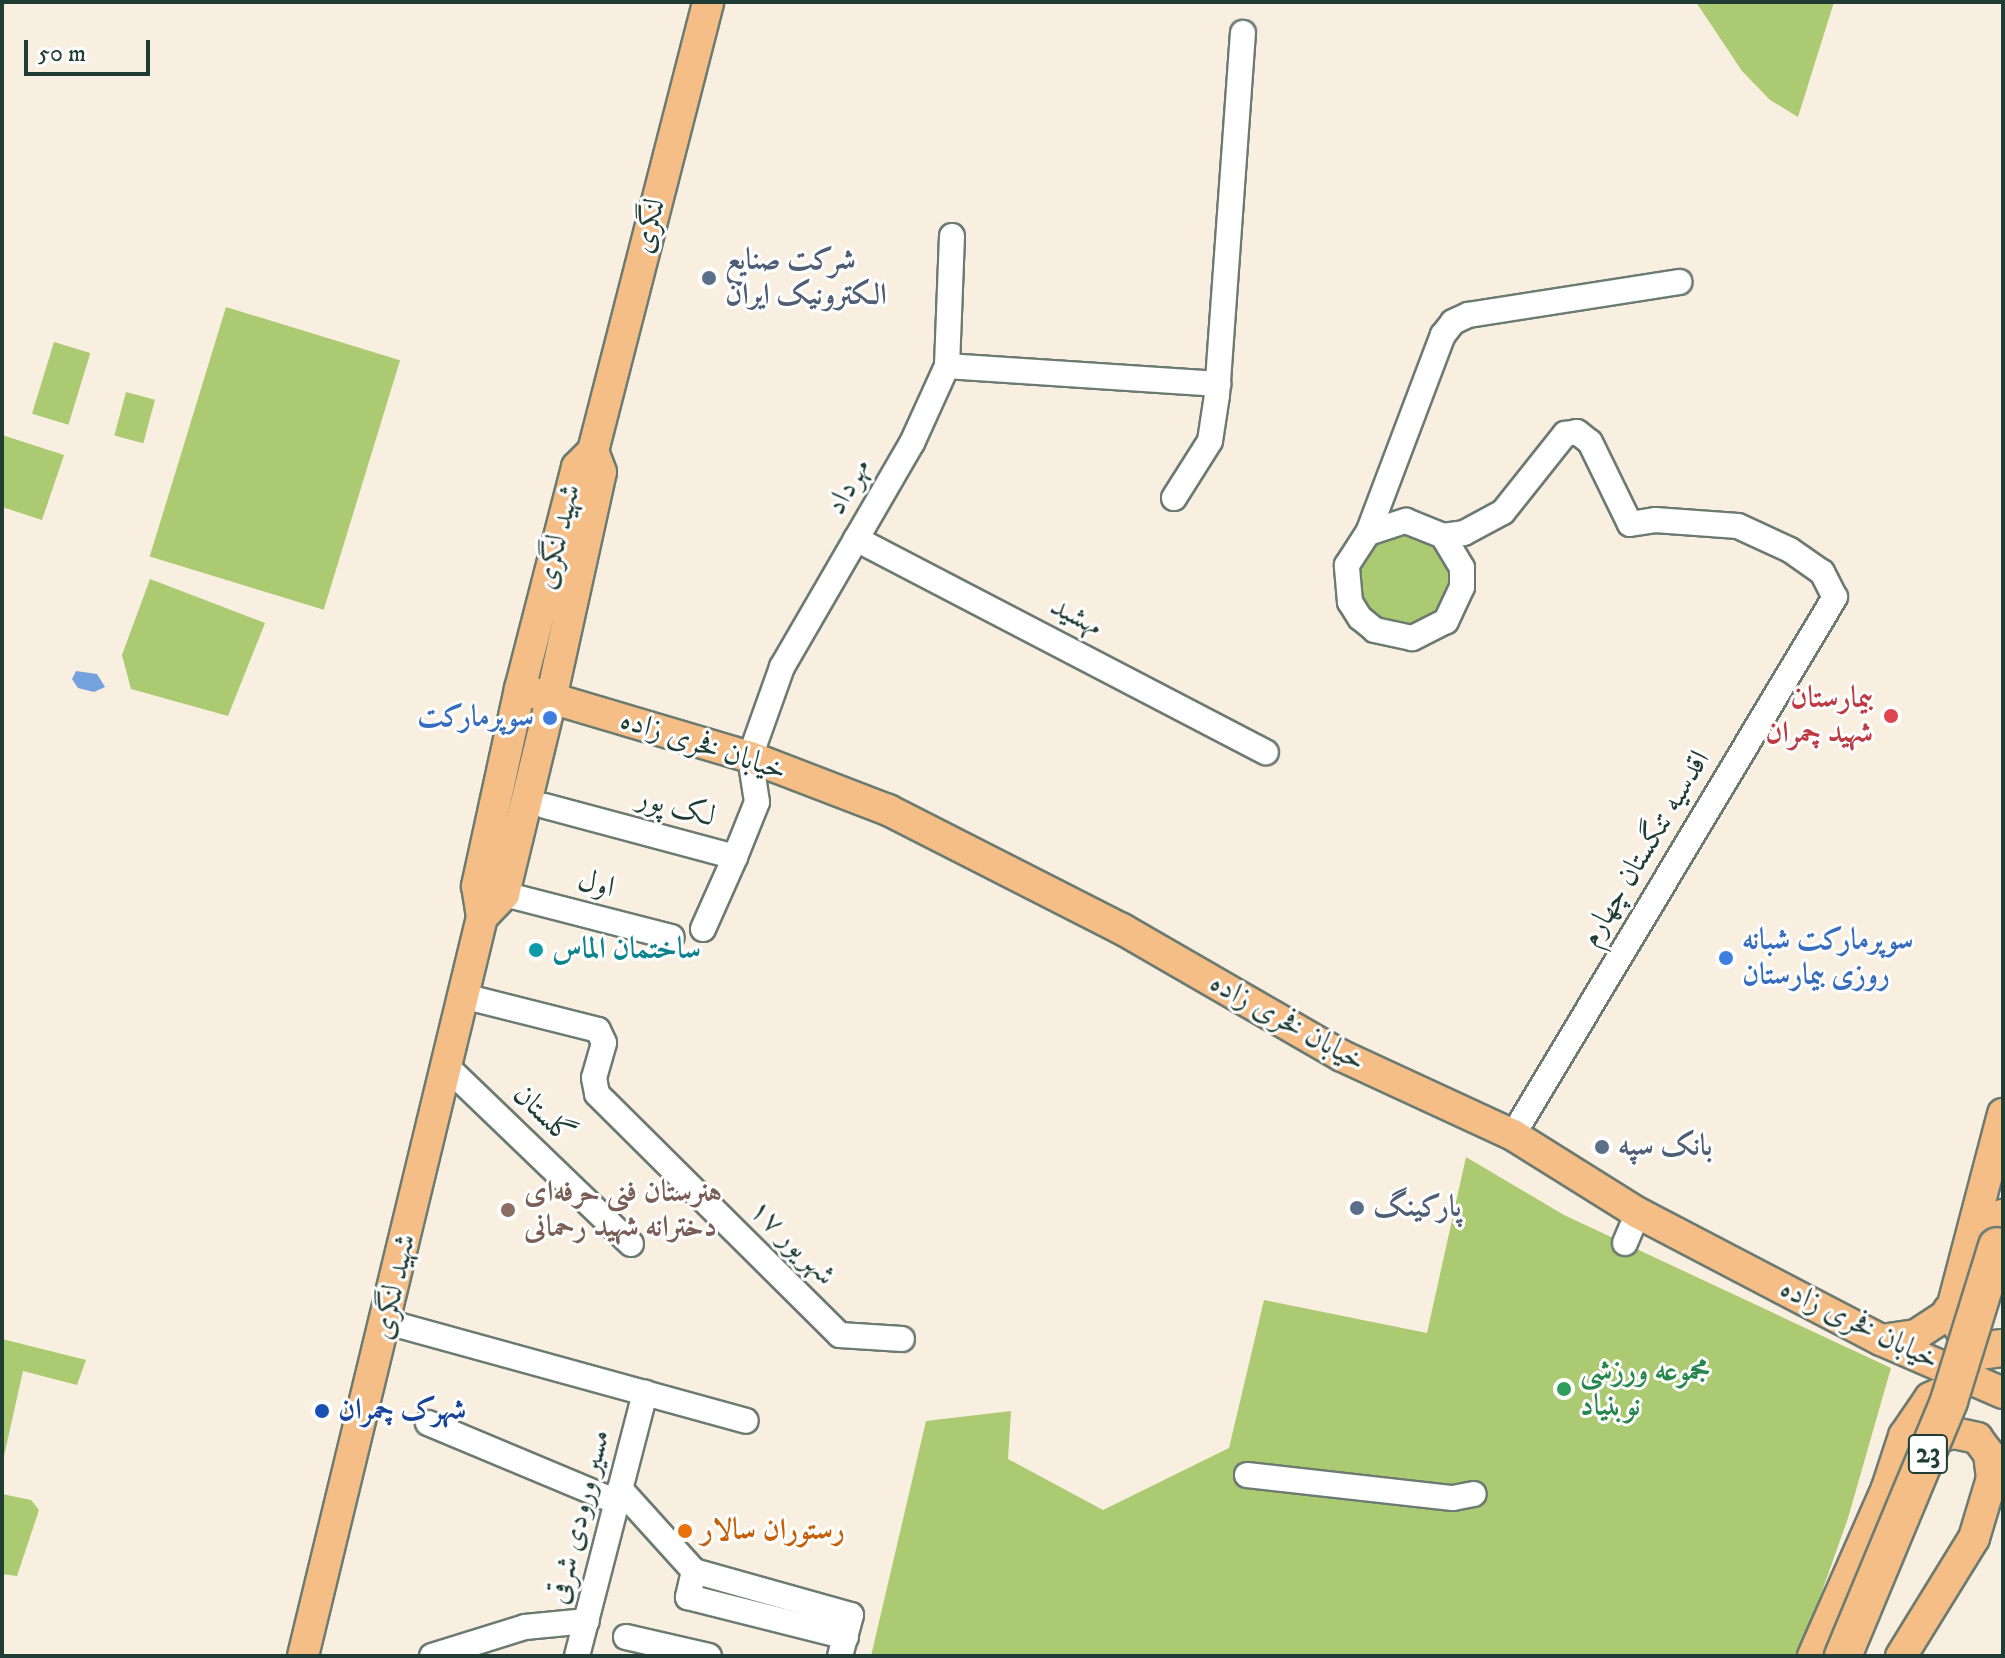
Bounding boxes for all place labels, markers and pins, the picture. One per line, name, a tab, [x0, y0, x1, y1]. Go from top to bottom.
place label: شرکت صنایع الکترونیک ایران	[725, 243, 887, 314]
marker: شرکت صنایع الکترونیک ایران	[700, 269, 718, 287]
place label: بیمارستان شهید چمران	[1765, 681, 1873, 752]
place label: سوپرمارکت	[417, 700, 534, 736]
marker: بیمارستان شهید چمران	[1880, 705, 1902, 727]
marker: سوپرمارکت	[541, 709, 559, 727]
place label: سوپرمارکت شبانه روزی بیمارستان	[1742, 923, 1914, 994]
place label: ساختمان الماس	[552, 932, 701, 968]
marker: ساختمان الماس	[527, 941, 545, 959]
marker: سوپرمارکت شبانه روزی بیمارستان	[1717, 949, 1735, 967]
place label: بانک سپه	[1618, 1129, 1712, 1165]
marker: بانک سپه	[1593, 1138, 1611, 1156]
place label: هنرستان فنی حرفه‌ای دخترانه شهید رحمانی	[524, 1175, 722, 1246]
place label: پارکینگ	[1373, 1190, 1462, 1226]
marker: پارکینگ	[1348, 1199, 1366, 1217]
marker: هنرستان فنی حرفه‌ای دخترانه شهید رحمانی	[499, 1201, 517, 1219]
place label: مجموعه ورزشی نوبنیاد	[1580, 1354, 1710, 1424]
marker: مجموعه ورزشی نوبنیاد	[1555, 1380, 1573, 1398]
place label: شهرک چمران	[338, 1393, 466, 1429]
marker: شهرک چمران	[313, 1402, 331, 1420]
place label: رستوران سالار	[701, 1513, 845, 1549]
marker: رستوران سالار	[676, 1522, 694, 1540]

